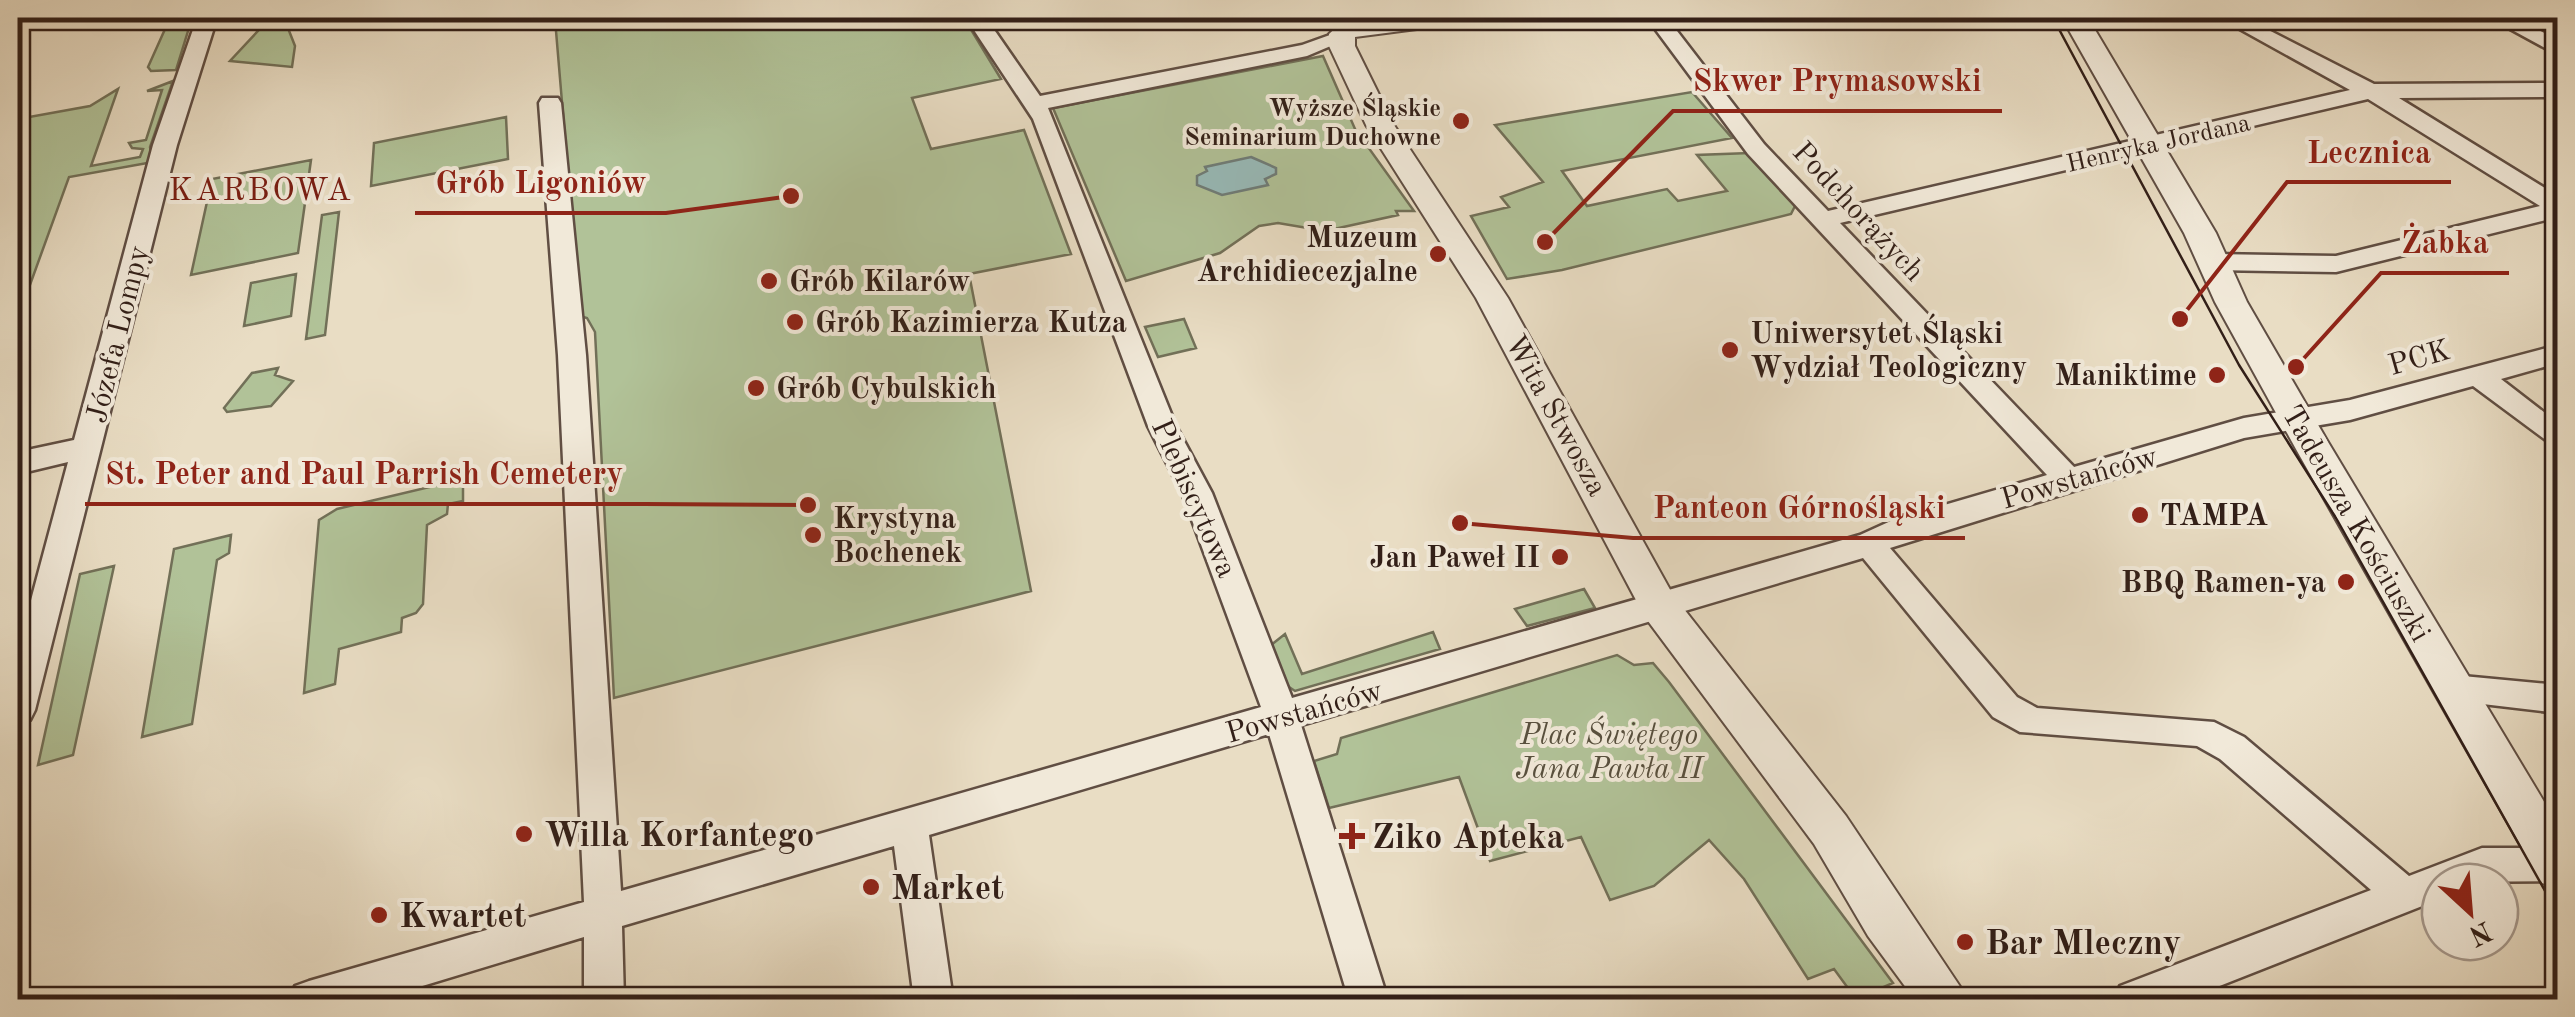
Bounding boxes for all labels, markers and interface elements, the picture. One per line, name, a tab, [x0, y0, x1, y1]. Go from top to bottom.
callout: Skwer Prymasowski	[1673, 49, 2002, 111]
text: Skwer Prymasowski	[1692, 67, 1982, 99]
place label: Wyższe Śląskie Seminarium Duchowne	[1184, 92, 1441, 151]
marker: Wyższe Śląskie Seminarium Duchowne	[1450, 110, 1472, 132]
street label: Henryka Jordana	[2064, 111, 2253, 178]
callout: Lecznica	[2287, 120, 2451, 182]
street label: Podchorążych	[1786, 137, 1929, 288]
text: Lecznica	[2307, 139, 2431, 171]
callout: Grób Ligoniów	[415, 151, 666, 213]
text: Grób Ligoniów	[435, 169, 647, 201]
district label: KARBOWA	[169, 176, 354, 208]
callout: Żabka	[2381, 211, 2509, 273]
text: Żabka	[2401, 222, 2489, 261]
place label: Muzeum Archidiecezjalne	[1197, 224, 1418, 288]
street label: Józefa Lompy	[82, 243, 155, 426]
marker: Muzeum Archidiecezjalne	[1427, 243, 1449, 265]
place label: Grób Kilarów	[789, 268, 970, 298]
marker: Grób Kilarów	[758, 270, 780, 292]
place label: Grób Kazimierza Kutza	[815, 309, 1127, 339]
marker: Grób Kazimierza Kutza	[784, 311, 806, 333]
place label: Uniwersytet Śląski Wydział Teologiczny	[1750, 313, 2027, 384]
street label: Wita Stwosza	[1499, 330, 1612, 502]
street label: PCK	[2385, 336, 2454, 382]
marker: Uniwersytet Śląski Wydział Teologiczny	[1719, 339, 1741, 361]
place label: Maniktime	[2055, 362, 2197, 392]
marker: Maniktime	[2206, 364, 2228, 386]
place label: Grób Cybulskich	[776, 375, 997, 405]
marker: Grób Cybulskich	[745, 377, 767, 399]
street label: Tadeusza Kościuszki	[2275, 401, 2435, 647]
street label: Plebiscytowa	[1145, 415, 1241, 583]
callout: St. Peter and Paul Parrish Cemetery	[85, 442, 644, 504]
street label: Powstańców	[1998, 442, 2161, 516]
text: St. Peter and Paul Parrish Cemetery	[105, 460, 623, 492]
callout: Panteon Górnośląski	[1633, 476, 1965, 538]
text: Panteon Górnośląski	[1653, 494, 1945, 526]
place label: TAMPA	[2160, 502, 2268, 532]
marker: TAMPA	[2129, 504, 2151, 526]
place label: Krystyna Bochenek	[833, 505, 962, 569]
marker: Krystyna Bochenek	[802, 524, 824, 546]
place label: Jan Paweł II	[1369, 544, 1540, 574]
marker: Jan Paweł II	[1549, 546, 1571, 568]
place label: BBQ Ramen-ya	[2121, 569, 2326, 599]
marker: BBQ Ramen-ya	[2335, 571, 2357, 593]
street label: Powstańców	[1223, 676, 1386, 750]
park label: Plac Świętego Jana Pawła II	[1516, 715, 1705, 785]
place label: Willa Korfantego	[544, 819, 814, 854]
place label: Ziko Apteka	[1372, 821, 1565, 856]
marker: Willa Korfantego	[513, 823, 535, 845]
marker: Ziko Apteka	[1341, 825, 1363, 847]
north arrow	[2420, 862, 2520, 962]
place label: Market	[891, 872, 1004, 907]
marker: Market	[860, 876, 882, 898]
place label: Kwartet	[399, 900, 527, 935]
marker: Kwartet	[368, 904, 390, 926]
text: N	[2463, 914, 2495, 949]
place label: Bar Mleczny	[1985, 927, 2181, 962]
marker: Bar Mleczny	[1954, 931, 1976, 953]

